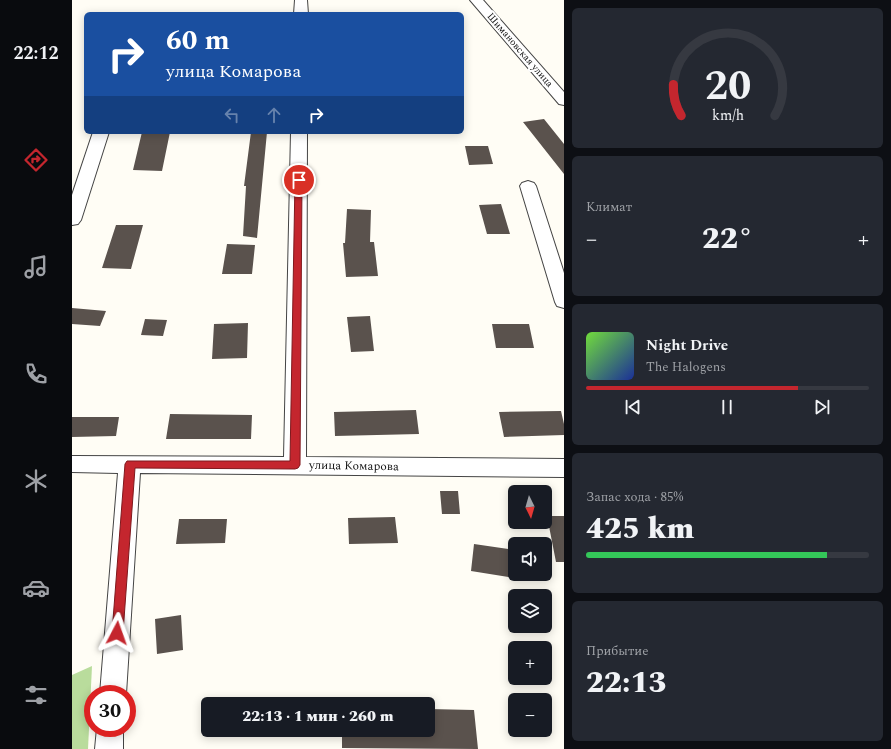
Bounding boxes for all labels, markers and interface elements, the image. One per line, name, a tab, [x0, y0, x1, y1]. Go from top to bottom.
street label: Шимановская улица	[483, 9, 557, 91]
text: 60 m	[166, 19, 230, 62]
icon: right	[100, 28, 152, 80]
text: 22:12	[13, 40, 59, 67]
text: 20	[704, 55, 751, 118]
text: улица Комарова	[166, 58, 301, 85]
icon: left	[221, 104, 243, 126]
icon: ahead	[263, 104, 285, 126]
icon: right	[305, 104, 327, 126]
text: km/h	[711, 105, 744, 127]
icon: directions	[22, 146, 50, 174]
pin	[282, 163, 316, 197]
icon: arrive	[288, 169, 310, 191]
text: Климат	[586, 197, 632, 217]
text: 22°	[702, 216, 753, 262]
text: −	[586, 223, 597, 256]
text: +	[858, 223, 869, 256]
icon: music	[22, 253, 50, 281]
text: Night Drive	[646, 334, 728, 357]
text: The Halogens	[646, 357, 726, 377]
icon: phone	[22, 360, 50, 388]
icon: previous	[622, 396, 644, 418]
icon: pause	[716, 396, 738, 418]
icon: next	[811, 396, 833, 418]
street label: улица Комарова	[308, 456, 399, 476]
icon: climate	[22, 467, 50, 495]
north arrow	[508, 485, 552, 529]
map controls	[508, 485, 552, 737]
text: Запас хода · 85%	[586, 487, 683, 507]
text: 425 km	[586, 506, 694, 552]
button: sound	[508, 537, 552, 581]
icon: car	[22, 574, 50, 602]
button: layers	[508, 589, 552, 633]
position arrow	[96, 612, 138, 654]
button: +	[508, 641, 552, 685]
text: Прибытие	[586, 641, 648, 661]
text: 22:13	[586, 660, 666, 706]
icon: filters	[22, 681, 50, 709]
speed limit sign: 30	[84, 685, 136, 737]
button: −	[508, 693, 552, 737]
text: 22:13 · 1 мин · 260 m	[242, 705, 394, 728]

